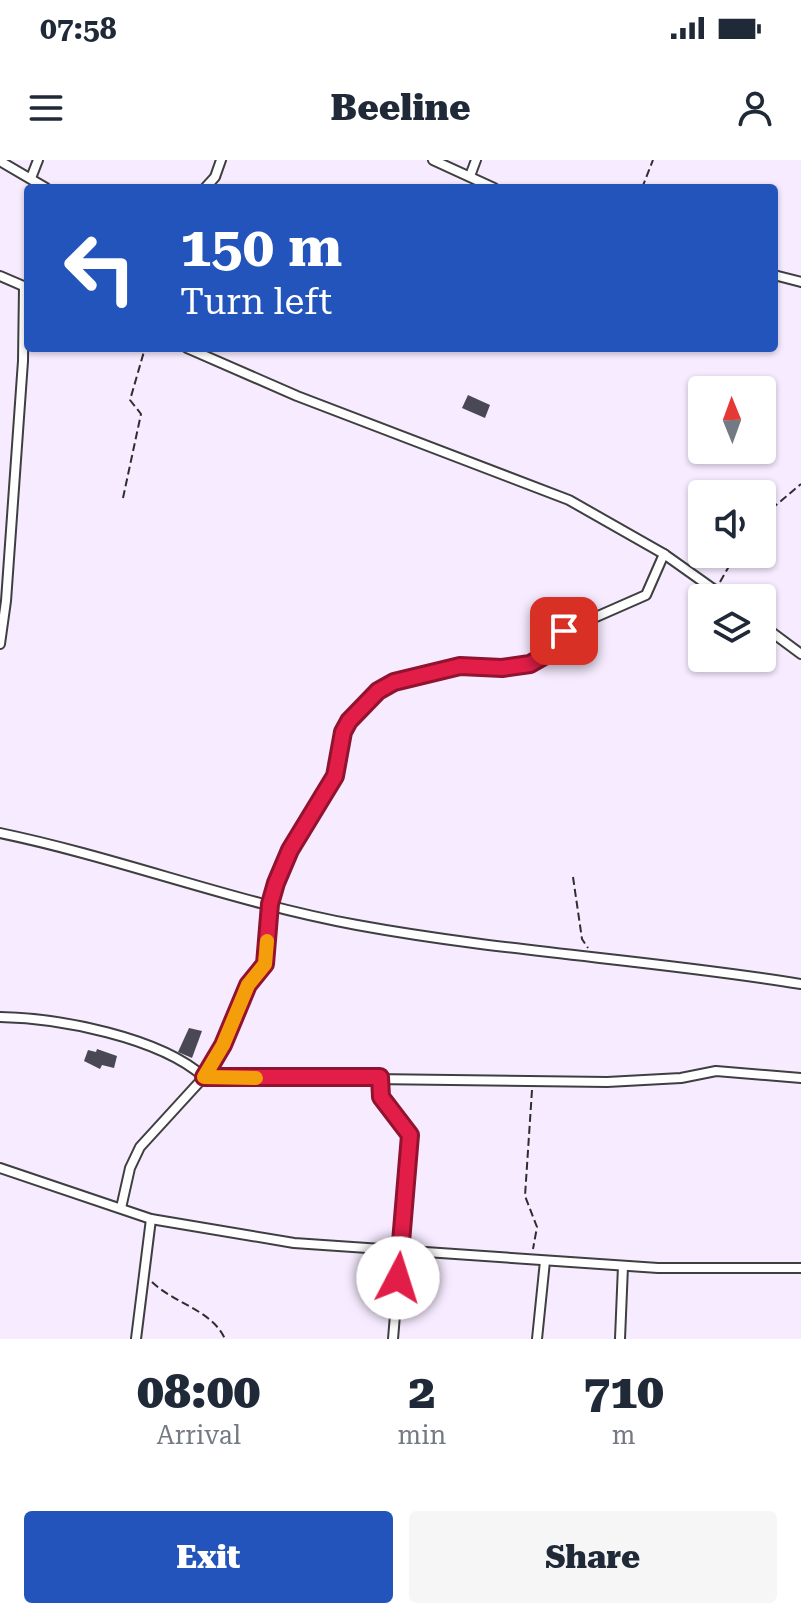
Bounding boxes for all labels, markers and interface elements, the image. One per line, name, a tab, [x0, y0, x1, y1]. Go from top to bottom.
text: 07:58	[40, 11, 117, 46]
icon: menu	[24, 86, 68, 130]
icon: person	[733, 86, 777, 130]
text: Beeline	[330, 87, 471, 129]
text: 150 m	[180, 214, 342, 280]
icon: left	[48, 216, 152, 320]
text: Turn left	[180, 281, 332, 323]
north arrow	[688, 376, 776, 464]
map controls	[688, 376, 776, 672]
button: sound	[688, 480, 776, 568]
button: layers	[688, 584, 776, 672]
pin	[530, 597, 598, 665]
icon: arrive	[542, 609, 586, 653]
position arrow	[356, 1236, 440, 1320]
text: 08:00	[137, 1364, 260, 1420]
text: 2	[408, 1364, 435, 1420]
text: 710	[583, 1364, 664, 1420]
text: Arrival	[156, 1420, 241, 1450]
text: min	[398, 1420, 446, 1450]
text: m	[612, 1420, 635, 1450]
button: Exit	[24, 1511, 393, 1603]
button: Share	[409, 1511, 777, 1603]

